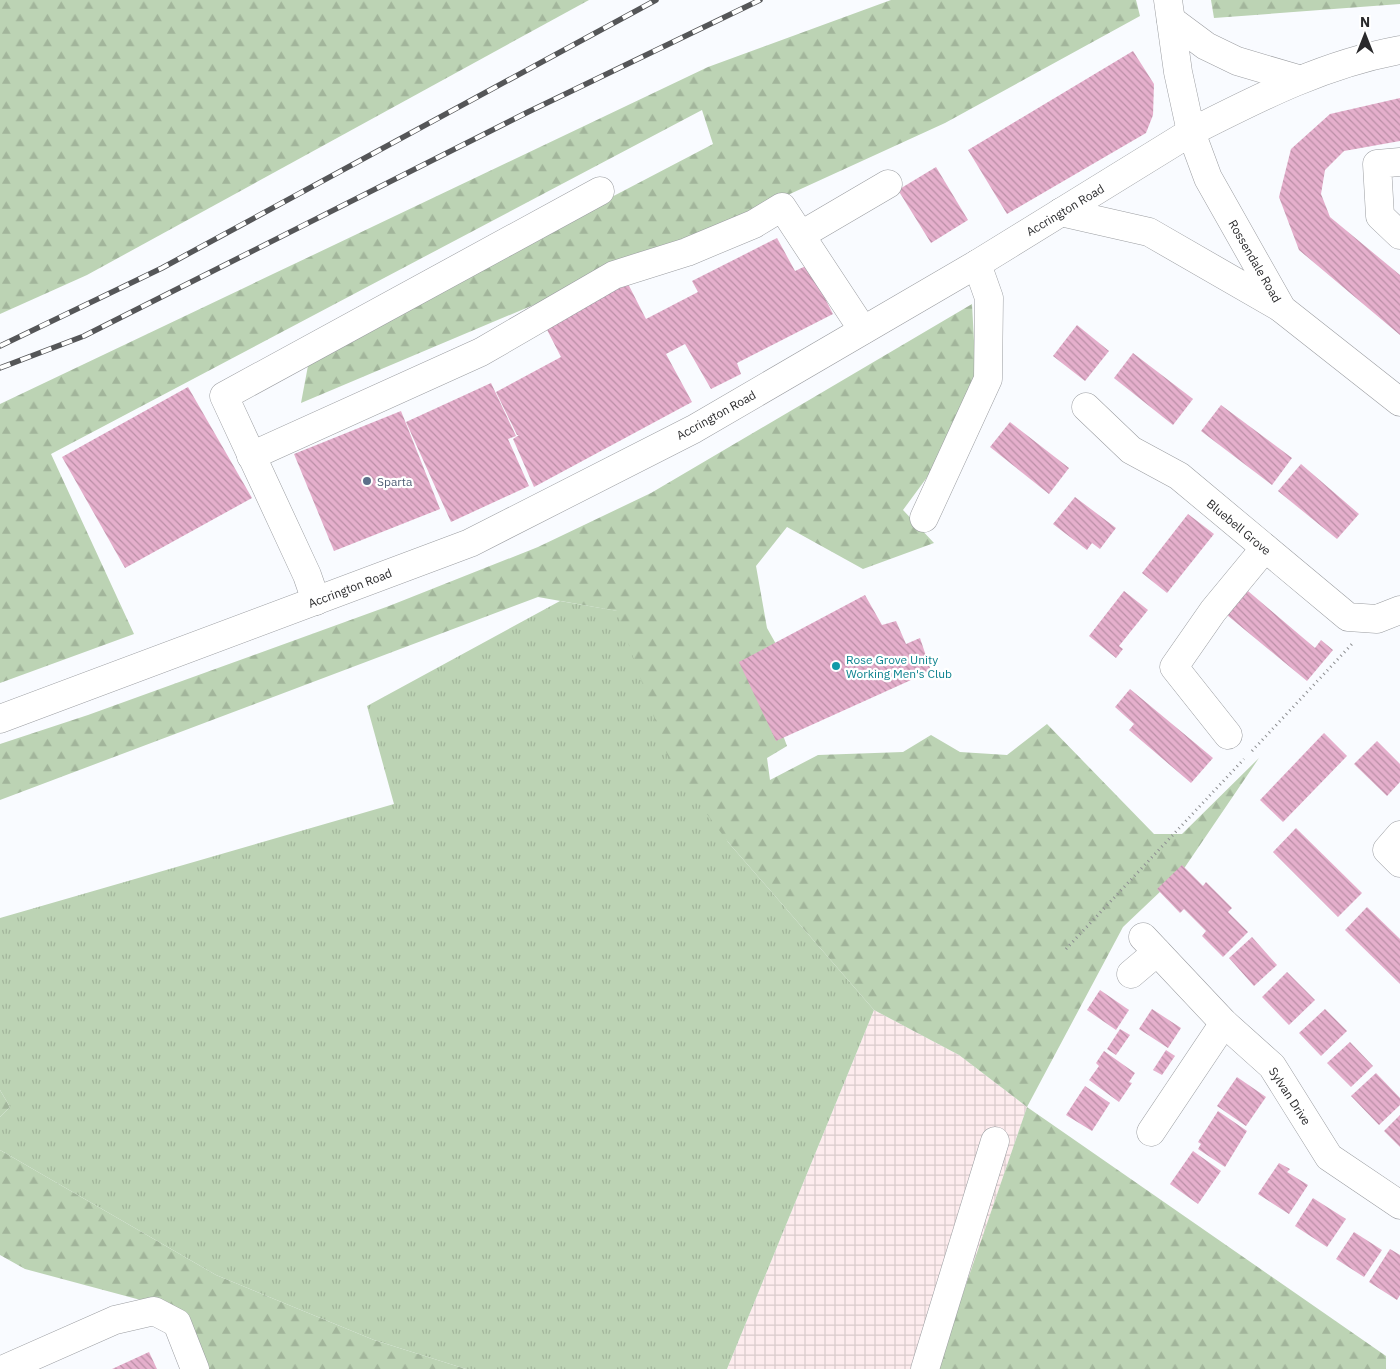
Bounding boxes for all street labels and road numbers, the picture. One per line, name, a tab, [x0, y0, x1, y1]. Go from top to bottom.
street label: Accrington Road	[1023, 181, 1107, 239]
street label: Rossendale Road	[1225, 217, 1285, 305]
street label: Accrington Road	[674, 387, 758, 443]
street label: Bluebell Grove	[1204, 496, 1274, 558]
street label: Accrington Road	[306, 565, 394, 611]
street label: Sylvan Drive	[1266, 1064, 1314, 1128]

